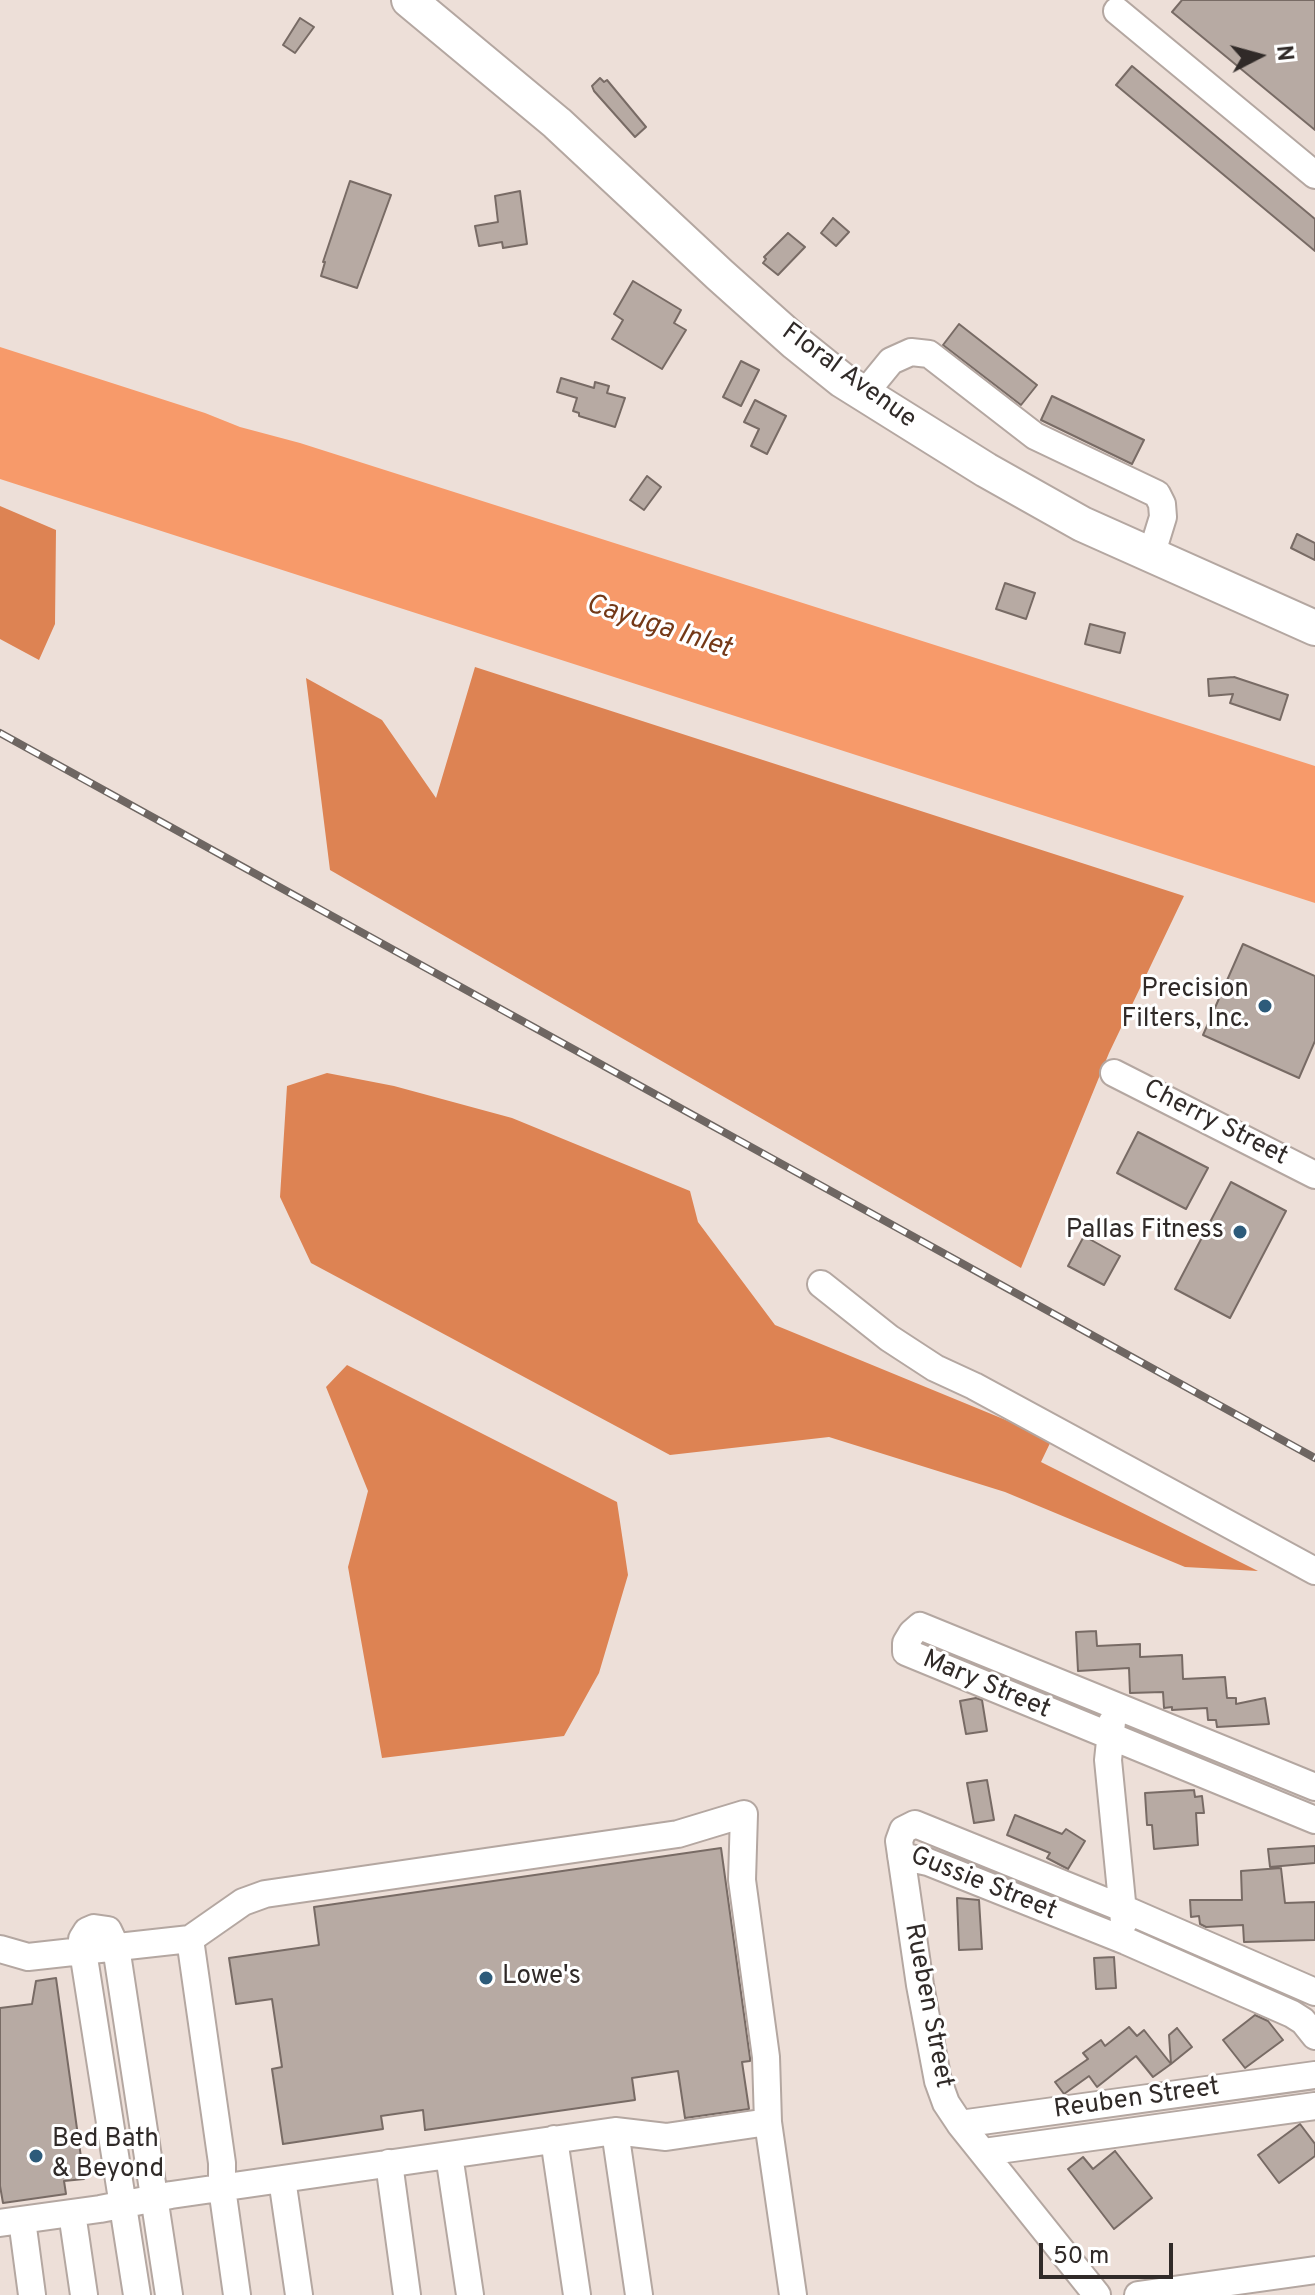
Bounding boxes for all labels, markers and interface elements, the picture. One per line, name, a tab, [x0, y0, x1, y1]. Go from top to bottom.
north arrow	[1219, 16, 1299, 96]
text: N	[1269, 44, 1298, 63]
street label: Floral Avenue	[775, 318, 921, 436]
water label: Cayuga Inlet	[581, 589, 735, 667]
place label: Precision Filters, Inc.	[1122, 975, 1249, 1036]
marker: Precision Filters, Inc.	[1256, 997, 1274, 1015]
street label: Cherry Street	[1138, 1074, 1292, 1174]
place label: Pallas Fitness	[1066, 1216, 1224, 1248]
marker: Pallas Fitness	[1231, 1223, 1249, 1241]
street label: Mary Street	[917, 1645, 1055, 1727]
street label: Gussie Street	[905, 1841, 1061, 1929]
street label: Rueben Street	[896, 1921, 958, 2091]
place label: Lowe's	[502, 1962, 581, 1994]
marker: Lowe's	[477, 1969, 495, 1987]
street label: Reuben Street	[1052, 2073, 1222, 2127]
place label: Bed Bath & Beyond	[52, 2125, 164, 2186]
marker: Bed Bath & Beyond	[27, 2147, 45, 2165]
scale bar	[1043, 2227, 1177, 2277]
text: 50 m	[1053, 2242, 1109, 2272]

